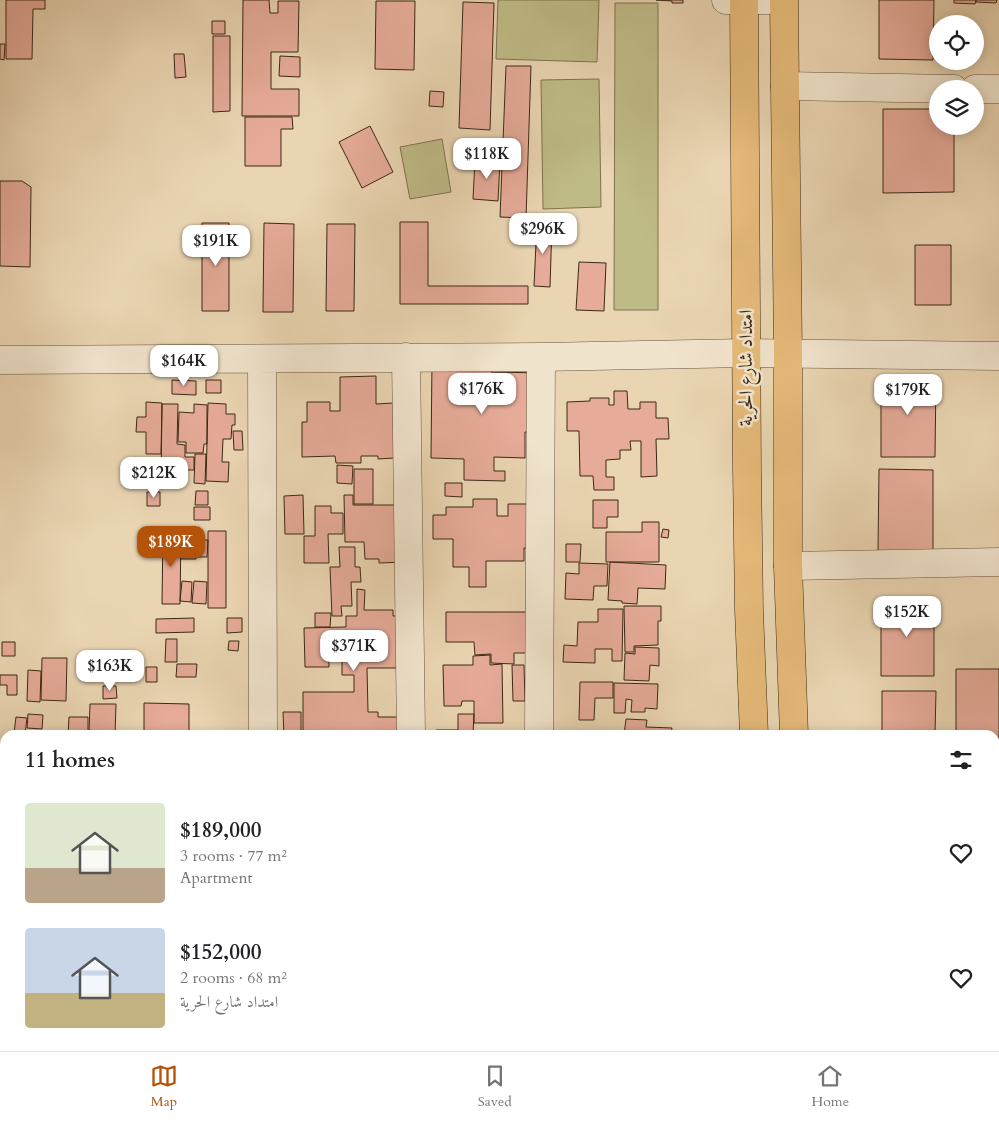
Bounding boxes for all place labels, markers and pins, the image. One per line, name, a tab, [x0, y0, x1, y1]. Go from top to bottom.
pin: $118K	[452, 138, 522, 180]
pin: $296K	[508, 212, 578, 255]
pin: $191K	[181, 224, 251, 267]
pin: $164K	[149, 344, 219, 387]
pin: $176K	[447, 372, 517, 415]
pin: $179K	[873, 374, 943, 416]
pin: $212K	[119, 456, 189, 499]
pin: $189K	[136, 526, 206, 568]
pin: $152K	[872, 596, 942, 638]
pin: $371K	[319, 630, 389, 672]
pin: $163K	[75, 650, 145, 692]

